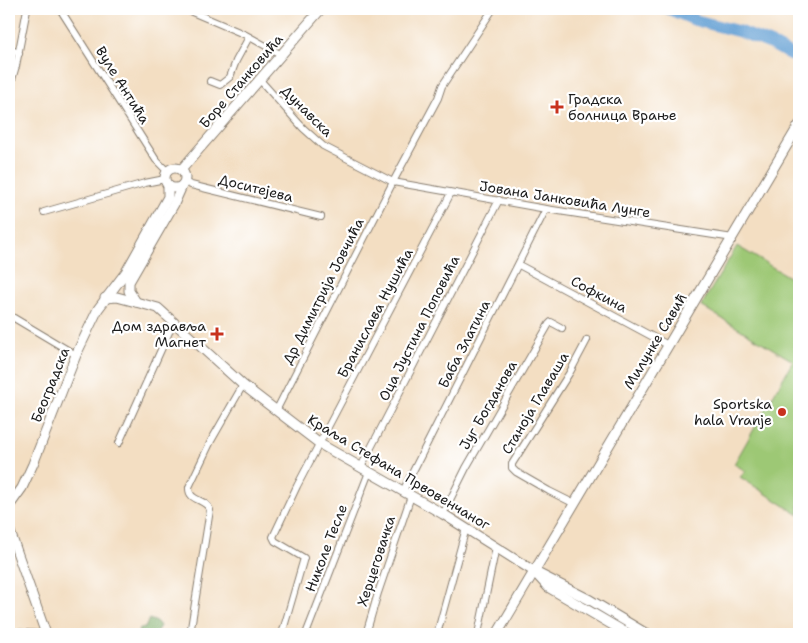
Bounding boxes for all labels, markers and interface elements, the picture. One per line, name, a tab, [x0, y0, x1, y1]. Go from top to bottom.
street label: Боре Станковића	[195, 30, 287, 132]
street label: Вуле Антића	[92, 43, 154, 128]
street label: Дунавска	[277, 81, 337, 141]
place label: Градска болница Врање	[568, 90, 677, 124]
marker: Градска болница Врање	[550, 100, 564, 114]
street label: Доситејева	[217, 170, 295, 206]
street label: Јована Јанковића Лунге	[478, 177, 652, 221]
street label: Др Димитрија Јовчића	[278, 215, 368, 367]
street label: Бранислава Нушића	[333, 245, 417, 381]
street label: Оца Јустина Поповића	[374, 252, 464, 404]
street label: Софкина	[568, 272, 630, 316]
street label: Милунке Савић	[619, 290, 691, 392]
street label: Баба Златина	[434, 297, 494, 391]
place label: Дом здравља Магнет	[112, 317, 207, 351]
marker: Дом здравља Магнет	[210, 327, 224, 341]
street label: Београдска	[27, 344, 73, 425]
street label: Станоја Главаша	[497, 348, 573, 457]
street label: Југ Богданова	[455, 357, 521, 453]
place label: Sportska hala Vranje	[694, 395, 772, 429]
marker: Sportska hala Vranje	[776, 406, 788, 418]
street label: Краља Стефана Првовенчаног	[305, 410, 494, 534]
street label: Николе Тесле	[301, 502, 351, 594]
street label: Херцеговачка	[353, 513, 399, 609]

